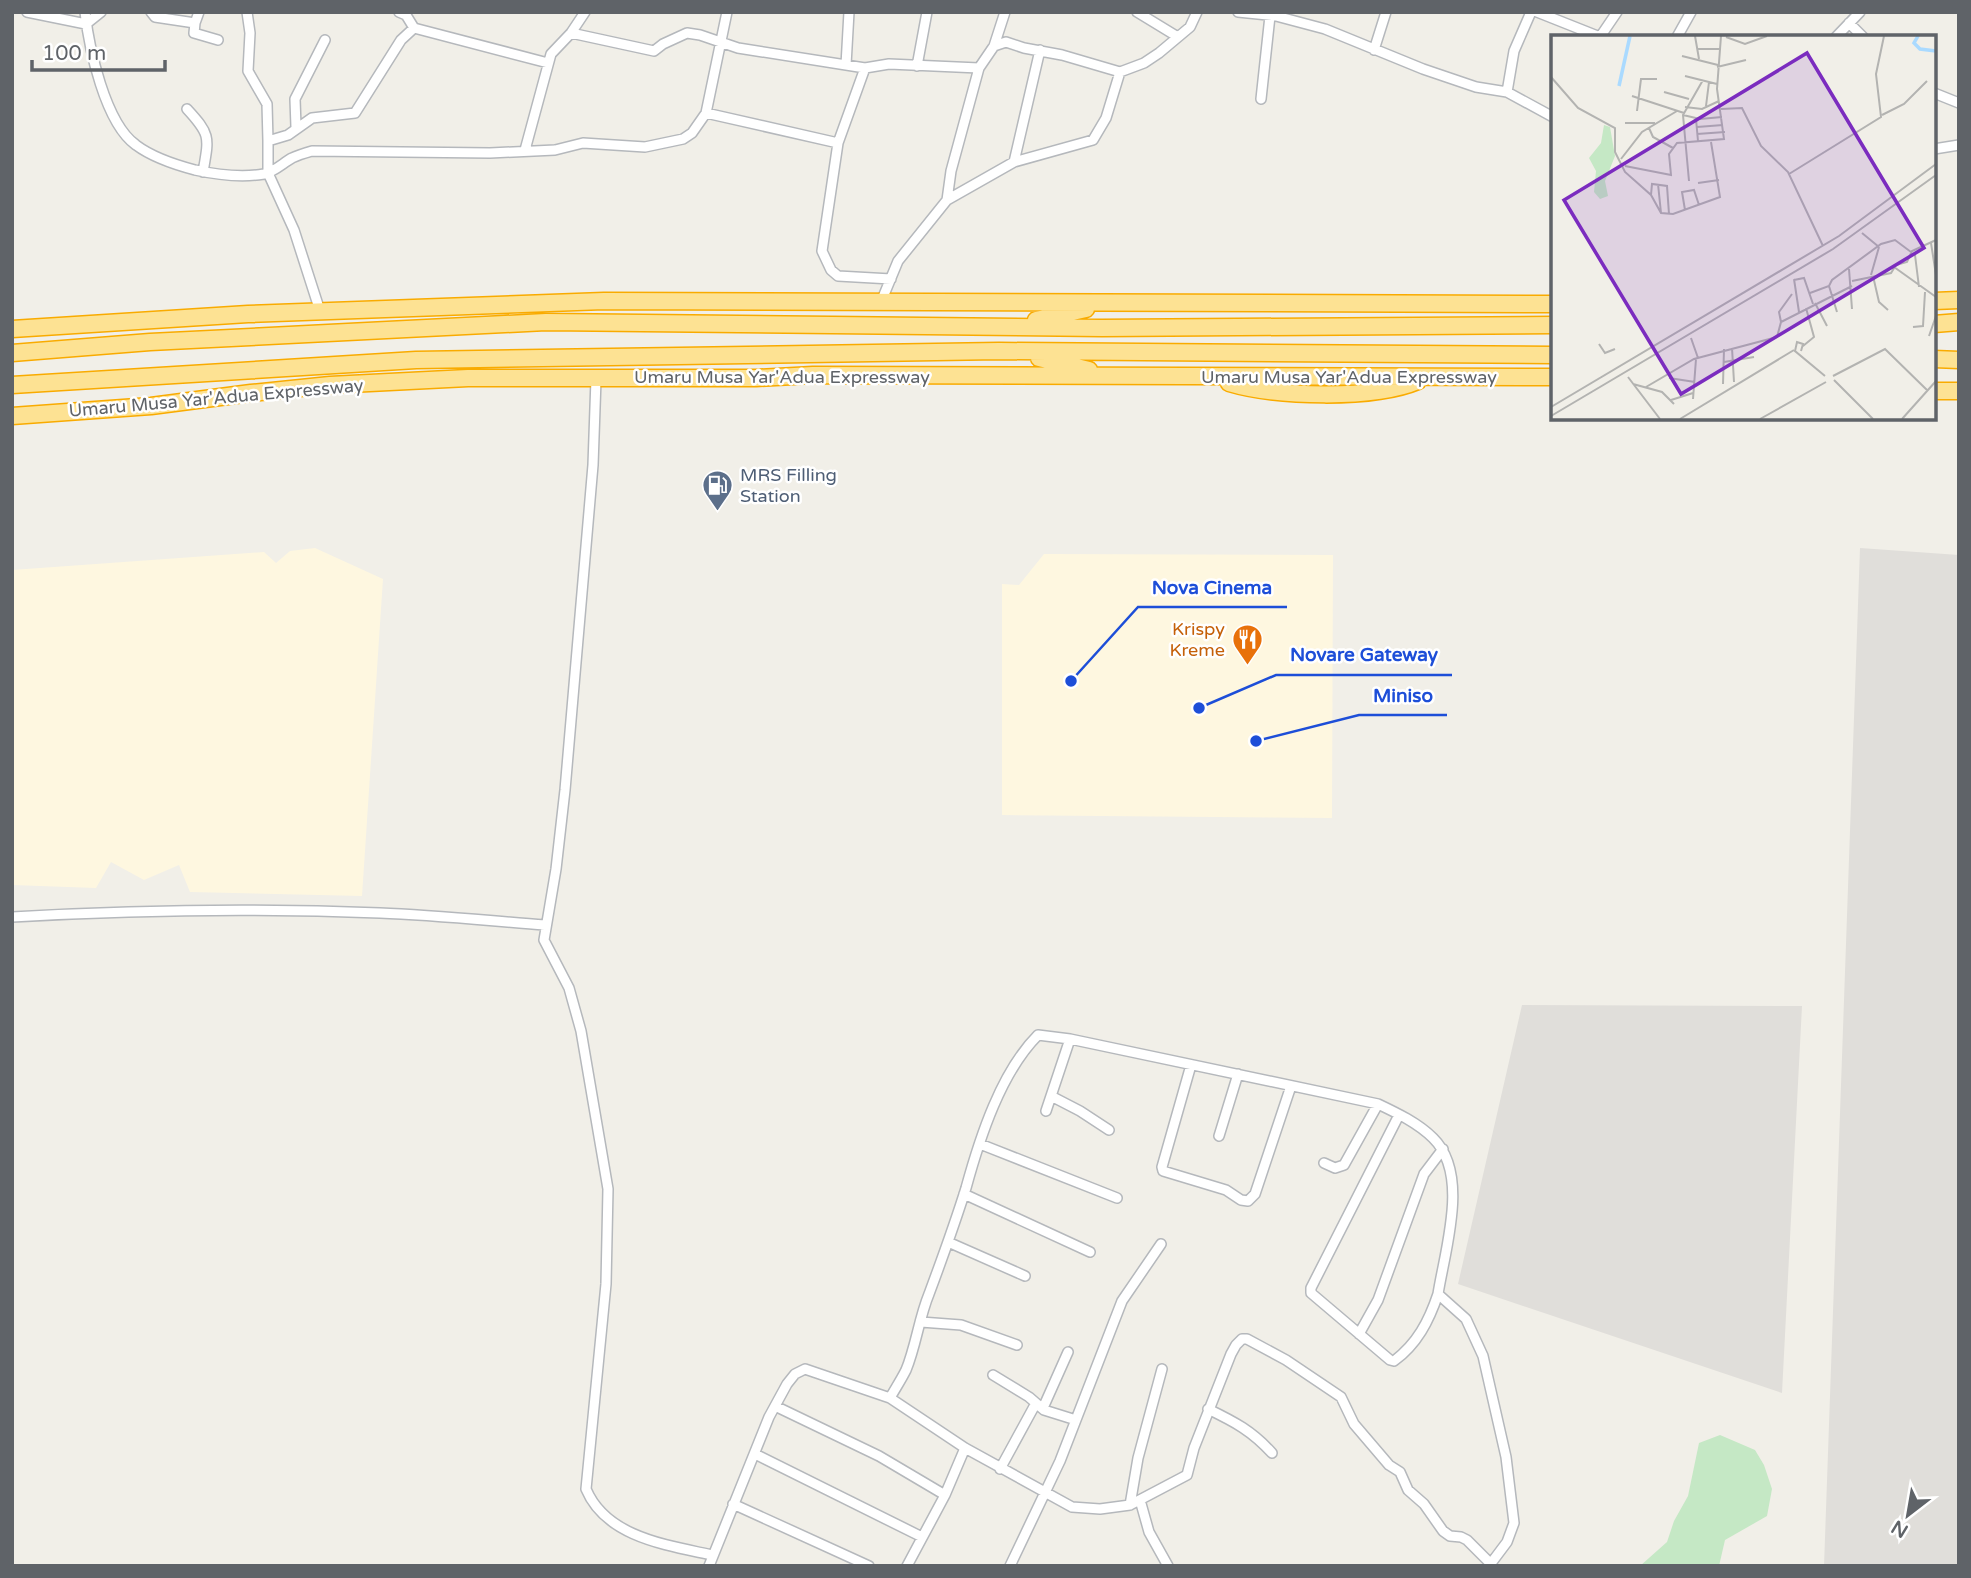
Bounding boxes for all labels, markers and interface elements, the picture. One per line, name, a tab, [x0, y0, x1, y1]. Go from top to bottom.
scale bar	[32, 28, 164, 72]
inset map	[1551, 35, 1936, 420]
text: 100 m	[42, 41, 106, 66]
street label: Umaru Musa Yar'Adua Expressway	[634, 366, 930, 388]
street label: Umaru Musa Yar'Adua Expressway	[1201, 366, 1497, 388]
street label: Umaru Musa Yar'Adua Expressway	[68, 374, 365, 422]
place label: MRS Filling Station	[740, 464, 837, 507]
fuel station icon: MRS Filling Station	[700, 468, 734, 512]
callout: Nova Cinema	[1138, 567, 1287, 607]
text: Nova Cinema	[1152, 577, 1272, 599]
place label: Krispy Kreme	[1169, 618, 1225, 661]
restaurant icon: Krispy Kreme	[1231, 622, 1265, 666]
callout: Novare Gateway	[1276, 635, 1452, 675]
text: Novare Gateway	[1290, 644, 1439, 667]
callout: Miniso	[1359, 675, 1447, 715]
text: Miniso	[1373, 685, 1433, 707]
north arrow	[1873, 1480, 1943, 1550]
text: N	[1888, 1515, 1912, 1542]

